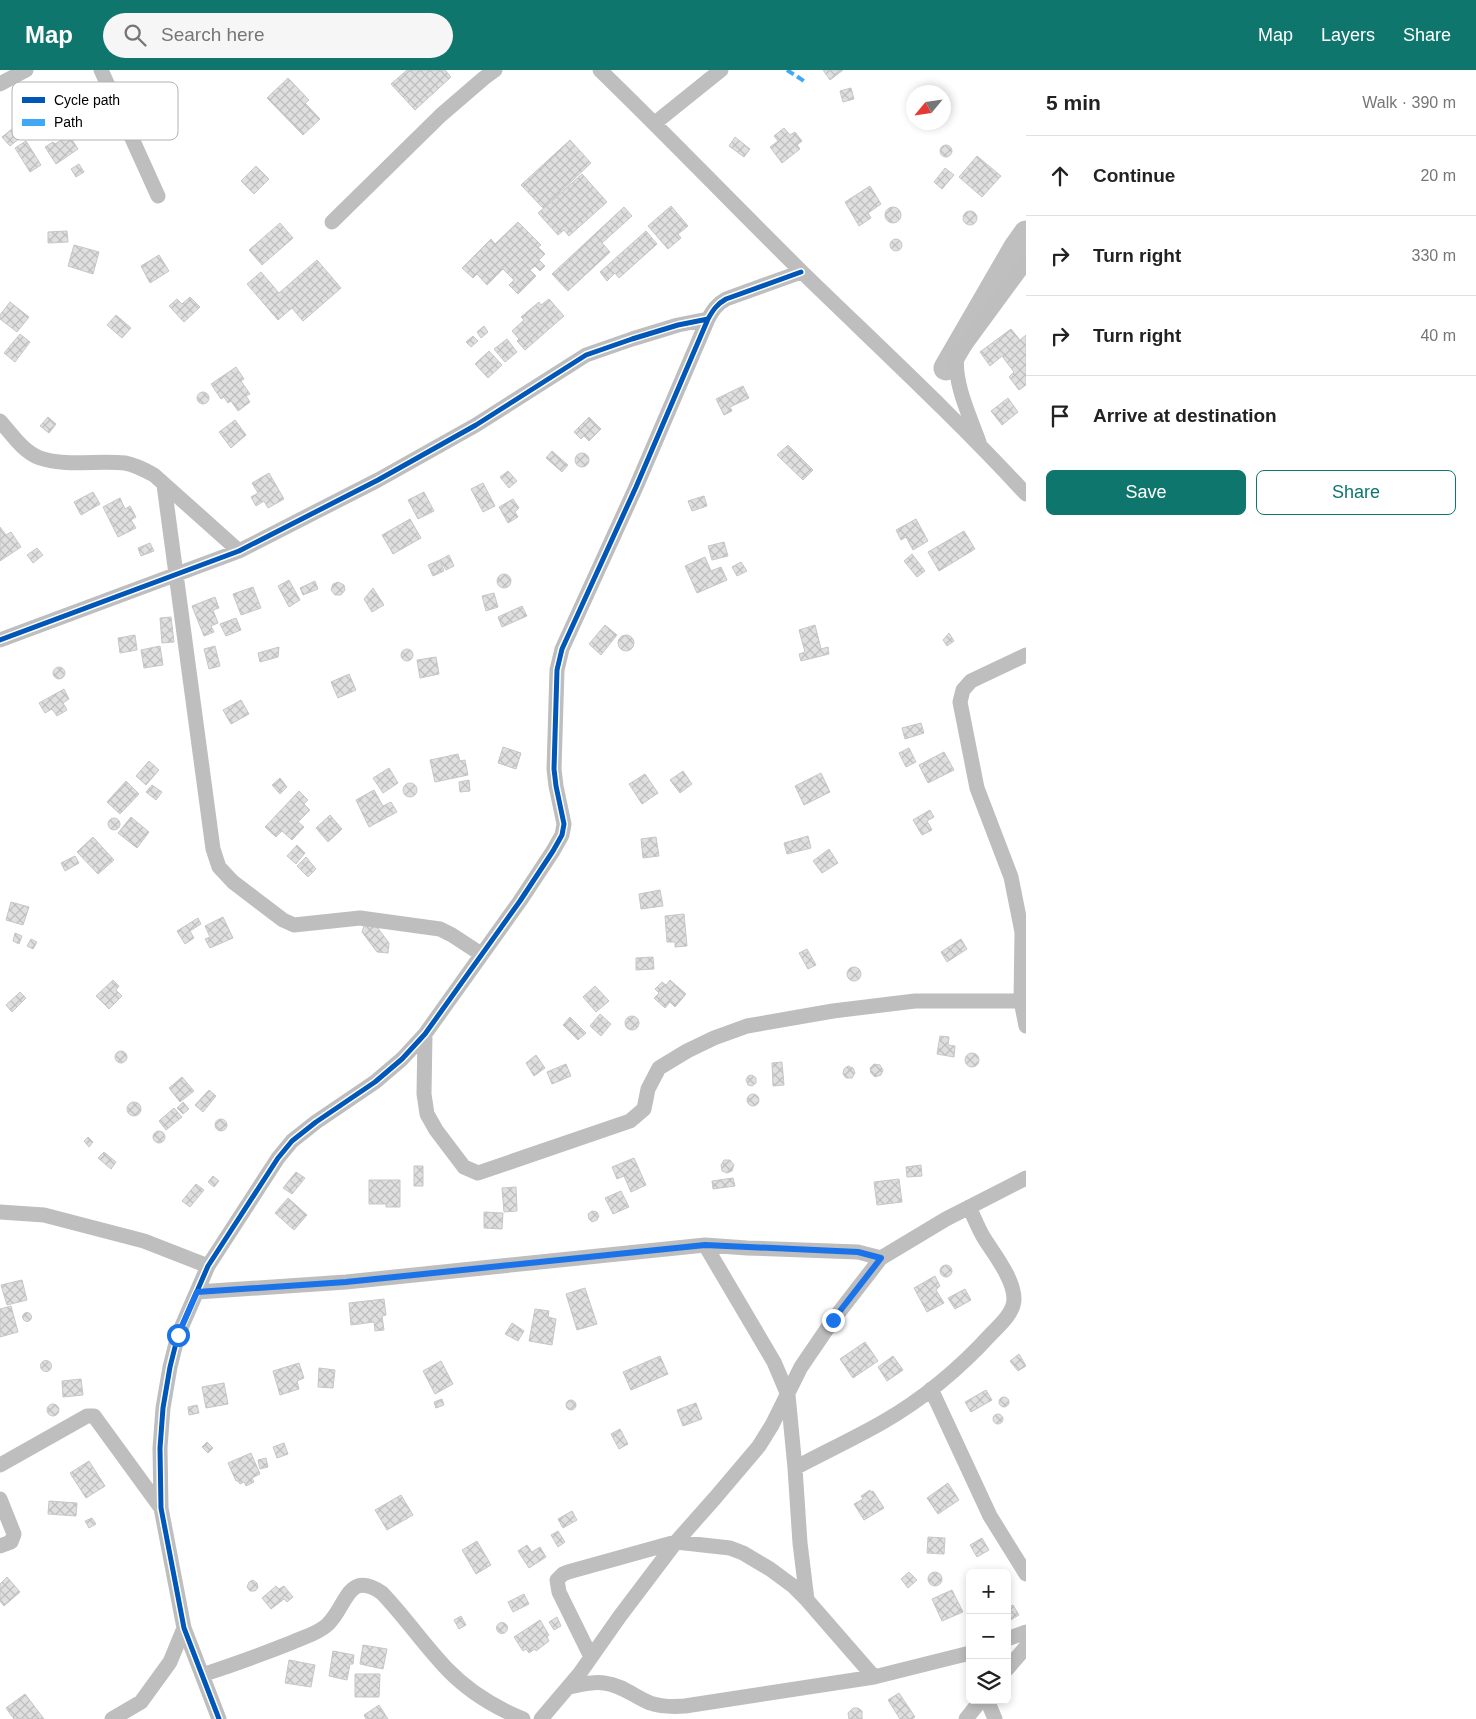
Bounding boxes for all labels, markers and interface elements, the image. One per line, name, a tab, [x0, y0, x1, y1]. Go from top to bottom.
search box	[103, 13, 453, 58]
text: Map	[25, 21, 73, 48]
icon: search	[121, 21, 149, 49]
text: Search here	[161, 24, 265, 45]
text: Map	[1258, 25, 1293, 45]
text: Layers	[1321, 25, 1375, 45]
text: Share	[1403, 25, 1451, 45]
legend	[12, 82, 178, 140]
north arrow	[906, 85, 951, 130]
text: 5 min	[1046, 91, 1101, 114]
text: Cycle path	[54, 92, 120, 108]
text: Walk · 390 m	[1362, 94, 1456, 111]
text: Path	[54, 114, 83, 130]
icon: ahead	[1046, 162, 1074, 190]
text: Continue	[1093, 165, 1175, 186]
text: 20 m	[1420, 167, 1456, 184]
icon: right	[1046, 242, 1074, 270]
text: Turn right	[1093, 245, 1181, 266]
text: 330 m	[1412, 247, 1456, 264]
icon: right	[1046, 322, 1074, 350]
text: Turn right	[1093, 325, 1181, 346]
text: 40 m	[1420, 327, 1456, 344]
icon: arrive	[1046, 402, 1074, 430]
text: Arrive at destination	[1093, 405, 1277, 426]
button: Save	[1046, 470, 1246, 515]
button: Share	[1256, 470, 1456, 515]
route end	[822, 1309, 845, 1332]
route start	[167, 1324, 190, 1347]
map controls	[966, 1569, 1011, 1704]
button: +	[966, 1569, 1011, 1614]
button: −	[966, 1614, 1011, 1659]
button: layers	[966, 1659, 1011, 1704]

